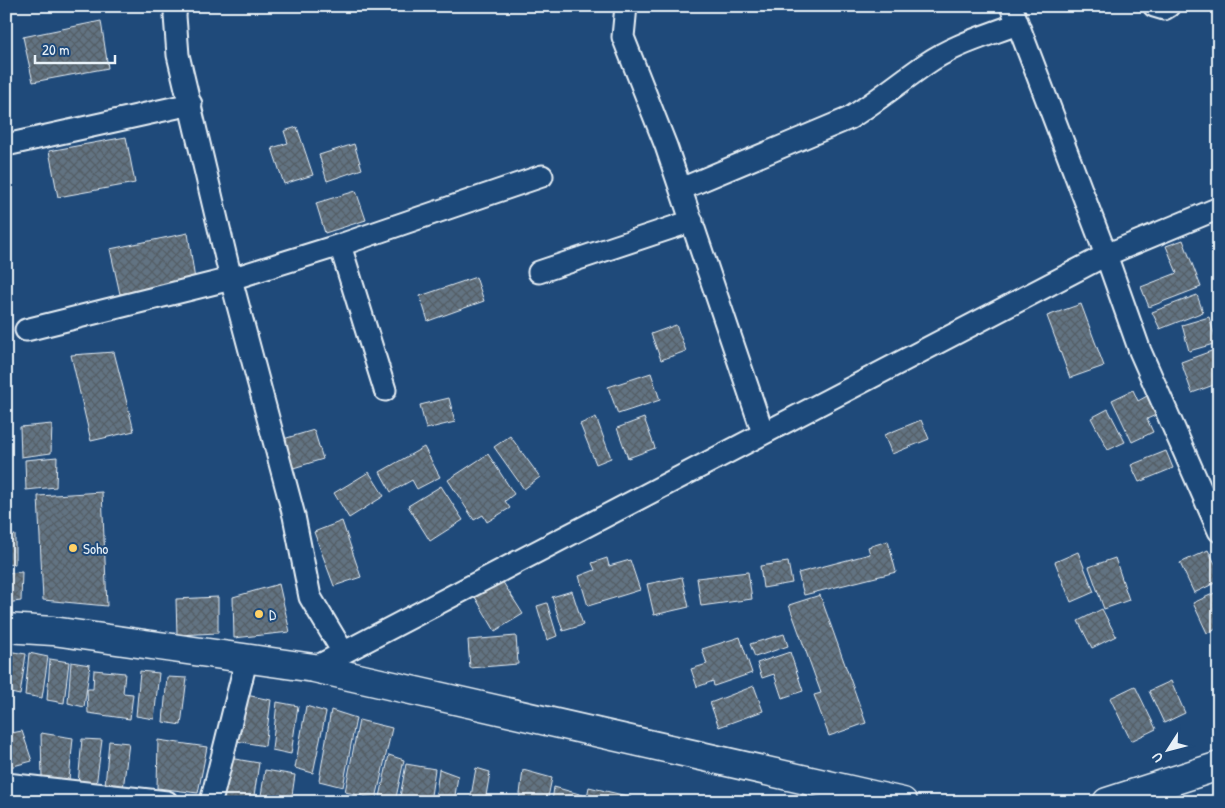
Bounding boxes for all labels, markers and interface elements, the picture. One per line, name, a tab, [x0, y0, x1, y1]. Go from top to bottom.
scale bar	[35, 32, 115, 64]
text: 20 m	[42, 39, 69, 60]
place label: Soho	[83, 538, 108, 559]
marker: Soho	[67, 542, 79, 554]
place label: D	[269, 604, 277, 625]
marker: D	[253, 608, 265, 620]
north arrow	[1142, 726, 1192, 776]
text: U	[1147, 749, 1167, 767]

